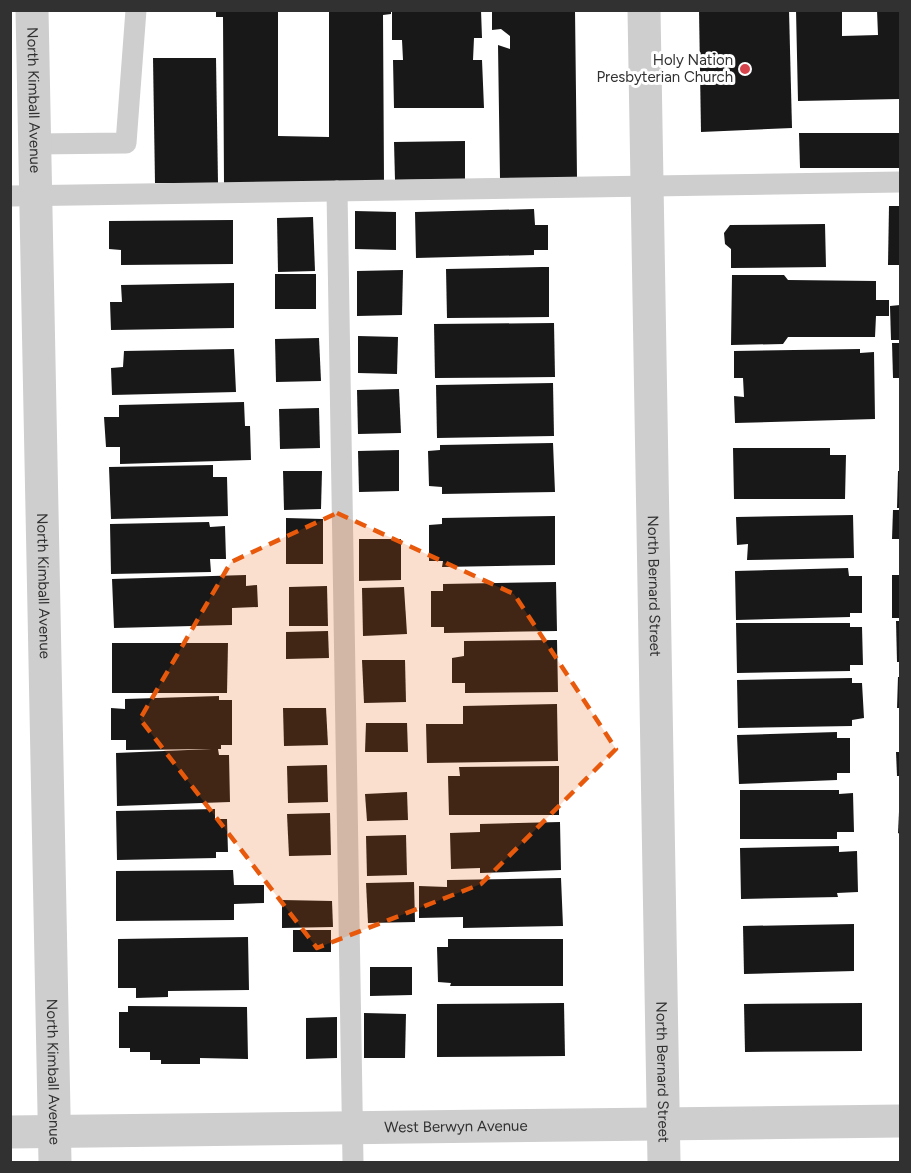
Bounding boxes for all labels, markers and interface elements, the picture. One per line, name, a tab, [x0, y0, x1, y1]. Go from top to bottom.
street label: North Kimball Avenue	[23, 27, 44, 173]
place label: Holy Nation Presbyterian Church	[596, 51, 733, 86]
marker: Holy Nation Presbyterian Church	[738, 62, 752, 76]
street label: North Kimball Avenue	[33, 513, 54, 659]
street label: North Bernard Street	[644, 515, 664, 657]
street label: North Kimball Avenue	[43, 999, 64, 1145]
street label: North Bernard Street	[652, 1001, 673, 1143]
street label: West Berwyn Avenue	[384, 1117, 528, 1136]

